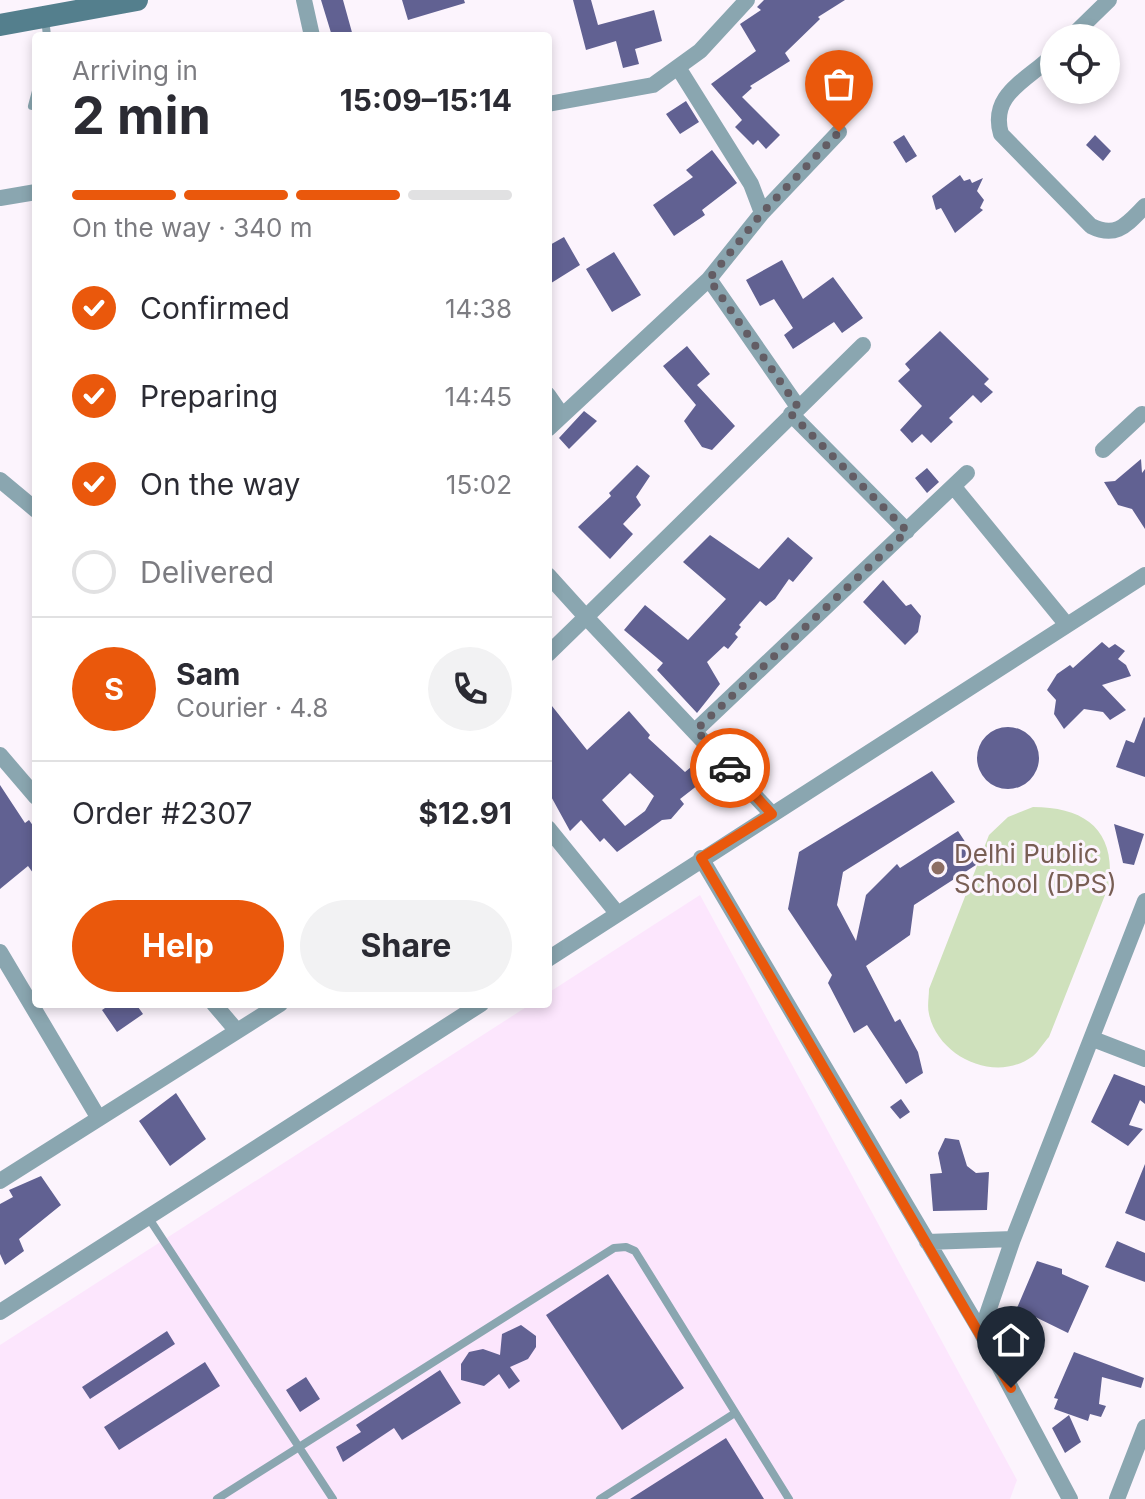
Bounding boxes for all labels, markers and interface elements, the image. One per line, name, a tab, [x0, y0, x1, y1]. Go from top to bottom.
map controls	[1040, 24, 1120, 104]
button: locate	[1040, 24, 1120, 104]
pin	[805, 50, 873, 132]
text: Arriving in	[72, 55, 198, 86]
icon: bag	[817, 62, 861, 106]
text: 15:09–15:14	[340, 82, 512, 118]
text: 2 min	[72, 84, 211, 147]
text: On the way · 340 m	[72, 212, 312, 243]
icon: check	[72, 286, 116, 330]
text: Confirmed	[140, 290, 290, 326]
text: 14:38	[445, 293, 512, 324]
icon: check	[72, 374, 116, 418]
text: Preparing	[140, 378, 278, 414]
text: 14:45	[445, 381, 512, 412]
icon: check	[72, 462, 116, 506]
text: On the way	[140, 466, 300, 502]
text: 15:02	[446, 469, 512, 500]
text: Delivered	[140, 554, 274, 590]
button: phone	[428, 647, 512, 731]
text: Sam	[176, 656, 240, 692]
text: S	[104, 671, 124, 707]
text: Courier · 4.8	[176, 692, 328, 723]
courier	[690, 728, 770, 808]
icon: car	[708, 746, 752, 790]
text: Order #2307	[72, 795, 252, 831]
text: $12.91	[418, 795, 512, 831]
place label: Delhi Public School (DPS)	[954, 838, 1117, 899]
marker: Delhi Public School (DPS)	[929, 859, 947, 877]
button: Help	[72, 900, 284, 992]
button: Share	[300, 900, 512, 992]
pin	[977, 1306, 1045, 1388]
icon: home	[989, 1318, 1033, 1362]

